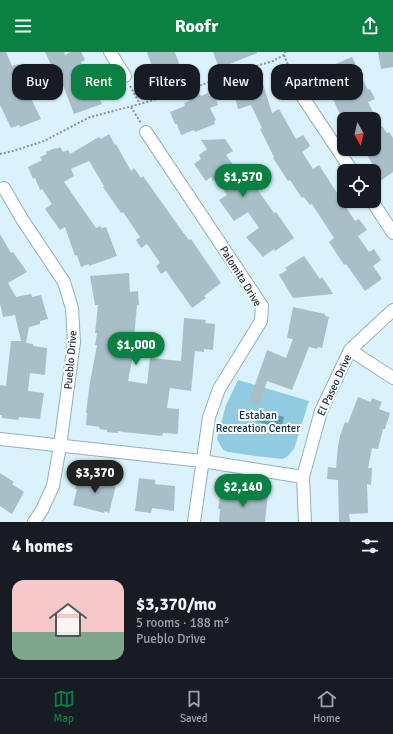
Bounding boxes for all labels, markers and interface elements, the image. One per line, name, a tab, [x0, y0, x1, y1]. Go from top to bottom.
icon: menu	[12, 15, 34, 37]
text: Roofr	[175, 15, 218, 37]
icon: share	[359, 15, 381, 37]
chip: Buy	[12, 64, 63, 100]
chip: Rent	[71, 64, 126, 100]
chip: Filters	[134, 64, 200, 100]
chip: New	[208, 64, 263, 100]
chip: Apartment	[271, 64, 363, 100]
north arrow	[337, 112, 381, 156]
map controls	[337, 112, 381, 208]
pin: $1,570	[210, 164, 276, 198]
button: locate	[337, 164, 381, 208]
text: $1,570	[224, 169, 262, 185]
street label: Palomita Drive	[217, 244, 264, 309]
street label: Pueblo Drive	[61, 330, 80, 390]
pin: $1,000	[103, 332, 169, 366]
text: $1,000	[117, 337, 155, 353]
street label: El Paseo Drive	[315, 352, 354, 418]
park label: Estaban Recreation Center	[216, 409, 300, 435]
pin: $3,370	[62, 460, 128, 494]
text: $3,370	[76, 465, 114, 481]
pin: $2,140	[210, 474, 276, 508]
text: $2,140	[224, 479, 262, 495]
icon: filters	[359, 535, 381, 557]
text: 4 homes	[12, 536, 73, 557]
text: $3,370/mo	[136, 594, 216, 615]
icon: home	[44, 596, 92, 644]
text: 5 rooms · 188 m²	[136, 615, 229, 631]
text: Pueblo Drive	[136, 631, 206, 647]
tab: Map	[53, 688, 75, 725]
tab: Saved	[180, 688, 208, 725]
tab: Home	[313, 688, 340, 725]

